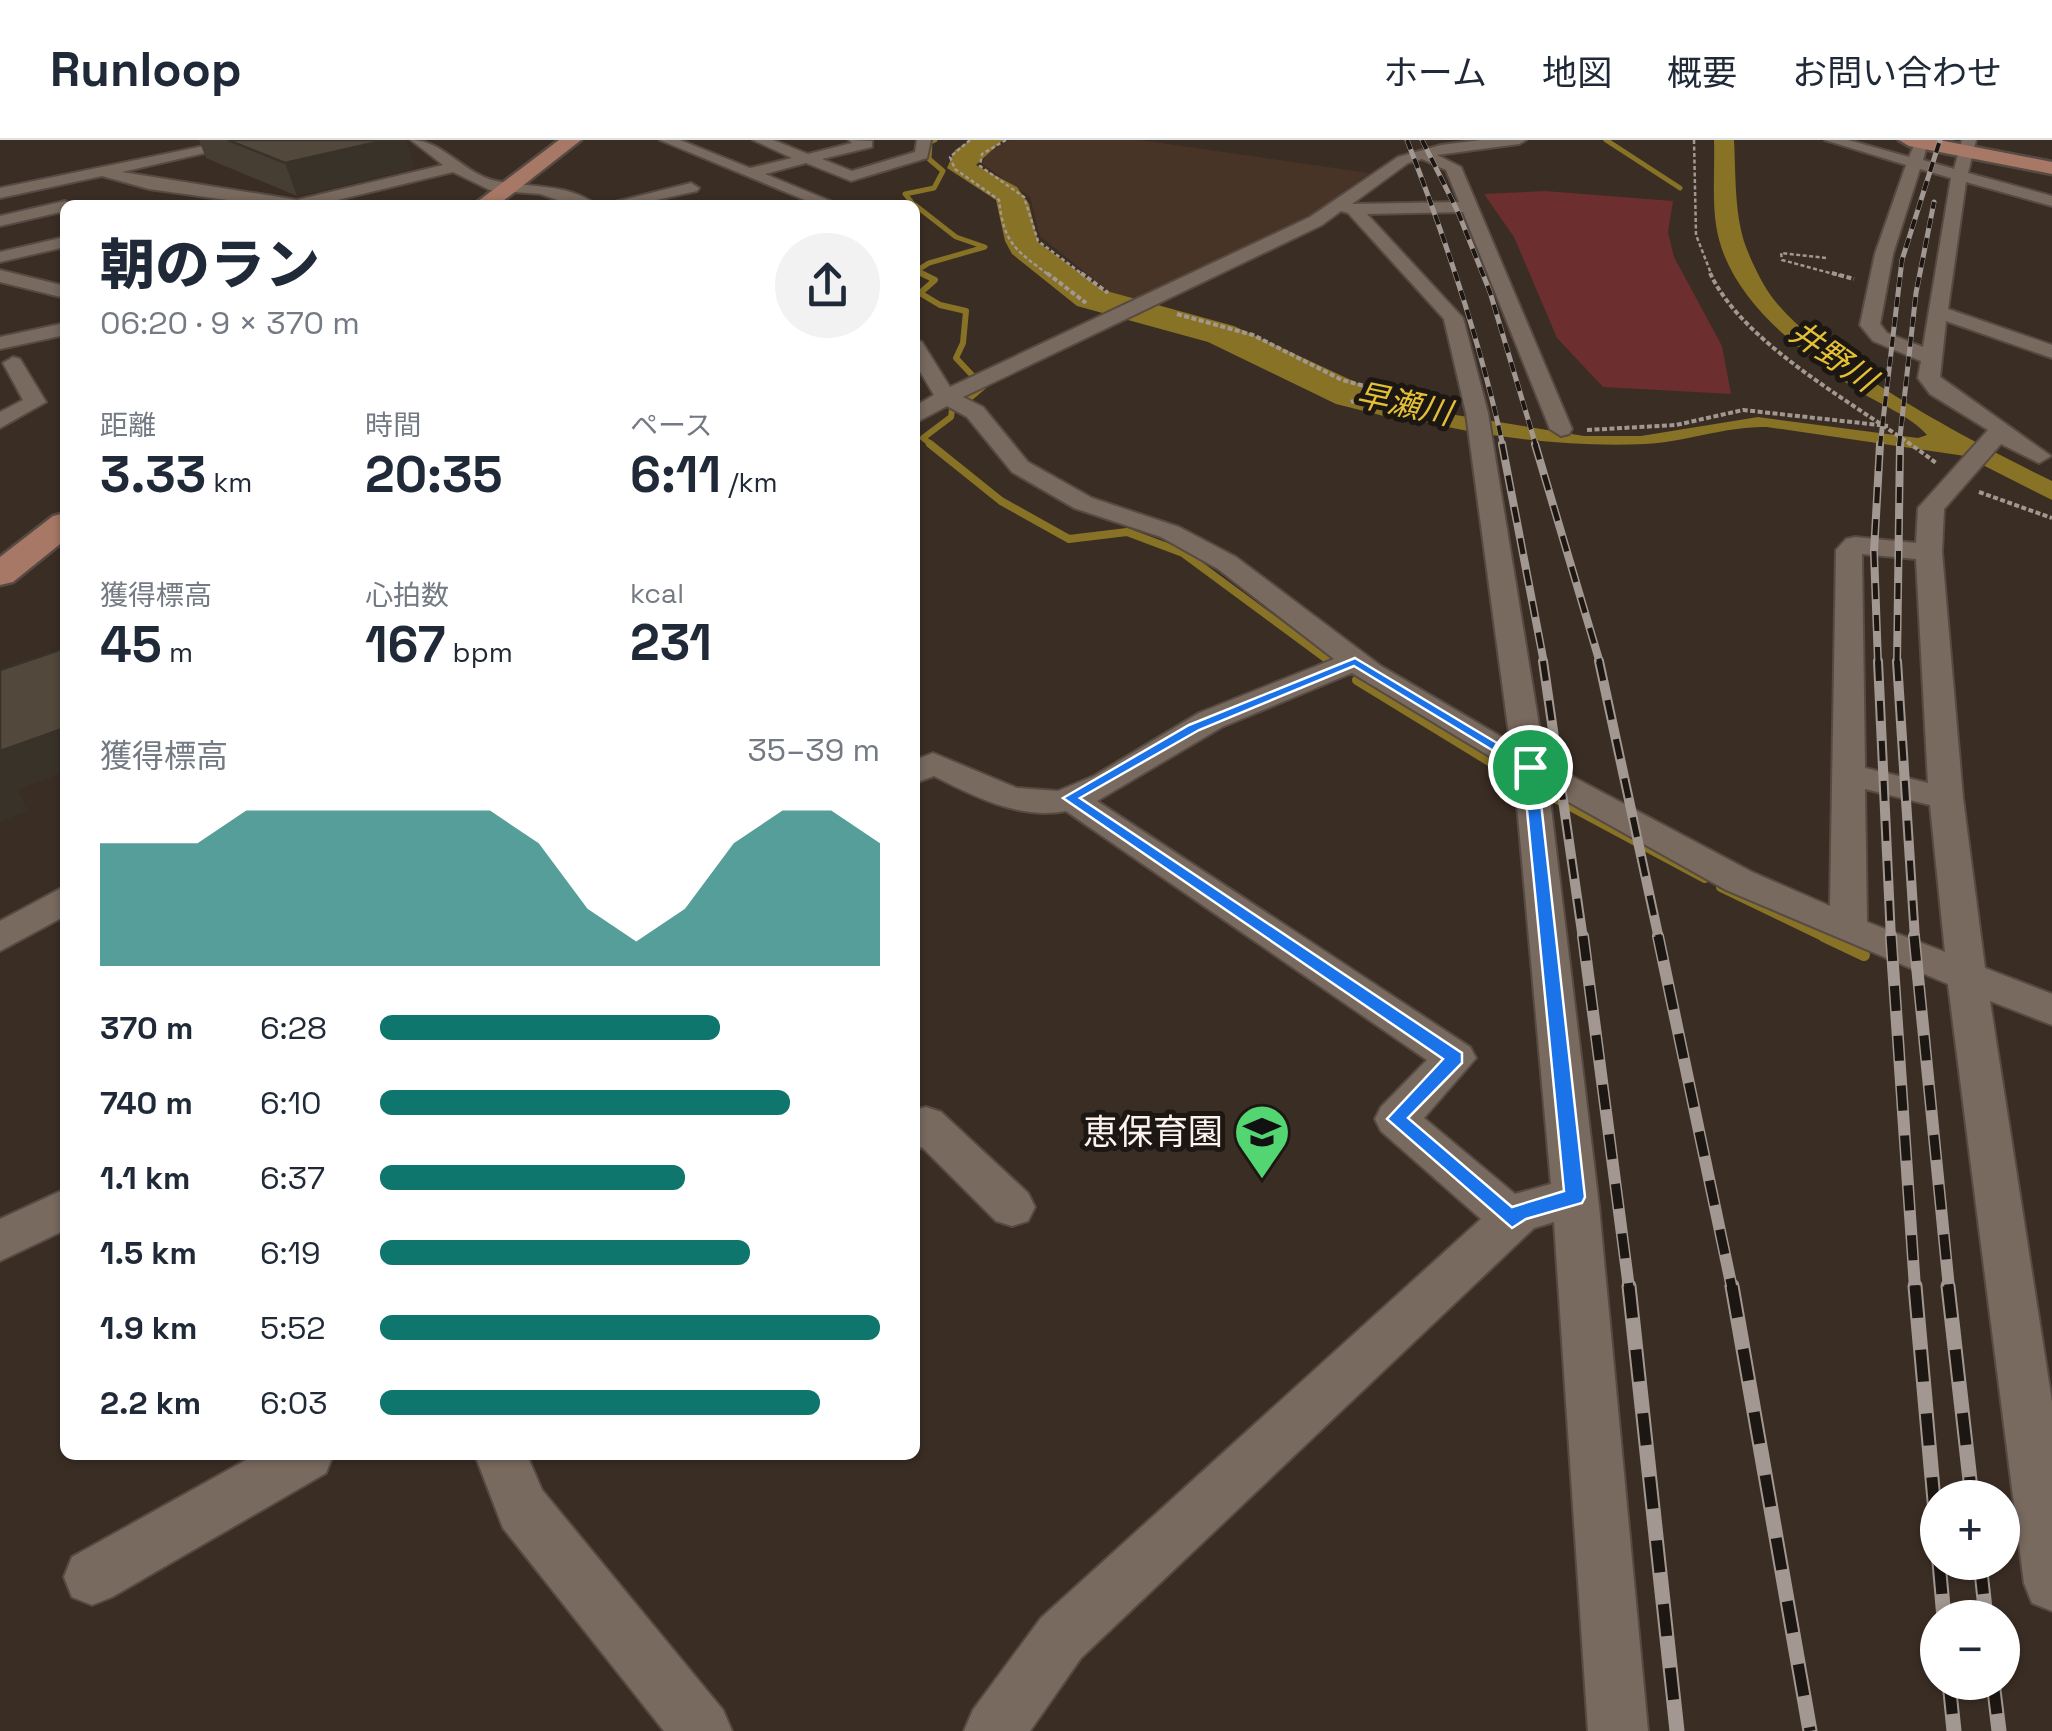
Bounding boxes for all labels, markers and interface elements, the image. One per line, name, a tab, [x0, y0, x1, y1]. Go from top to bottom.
text: Runloop	[50, 39, 242, 100]
text: ホーム	[1383, 51, 1487, 95]
text: 地図	[1542, 51, 1612, 95]
text: 概要	[1667, 51, 1737, 95]
text: お問い合わせ	[1792, 51, 2002, 95]
text: 朝のラン	[100, 230, 320, 300]
button: share	[775, 233, 880, 338]
text: 06:20 · 9 × 370 m	[100, 303, 360, 343]
water label: 井野川	[1782, 312, 1886, 402]
water label: 早瀬川	[1353, 374, 1458, 434]
text: 距離	[100, 407, 156, 443]
text: 時間	[365, 407, 421, 443]
text: ペース	[630, 407, 713, 443]
text: 3.33	[100, 443, 206, 507]
text: 20:35	[365, 443, 502, 507]
text: 6:11	[630, 443, 721, 507]
text: km	[206, 464, 252, 500]
text: /km	[721, 464, 778, 500]
text: kcal	[630, 575, 684, 611]
text: 獲得標高	[100, 577, 212, 613]
text: 心拍数	[365, 577, 449, 613]
text: 231	[630, 611, 712, 675]
text: 45	[100, 613, 162, 677]
text: 167	[365, 613, 445, 677]
text: m	[162, 634, 193, 670]
text: bpm	[445, 634, 513, 670]
pin	[1488, 725, 1573, 810]
text: 35–39 m	[747, 730, 880, 770]
text: 獲得標高	[100, 736, 228, 776]
icon: arrive	[1503, 740, 1558, 795]
text: 370 m	[100, 1008, 193, 1048]
text: 6:28	[260, 1008, 327, 1048]
text: 740 m	[100, 1083, 193, 1123]
text: 6:10	[260, 1083, 322, 1123]
school or university icon: 恵保育園	[1232, 1102, 1292, 1181]
place label: 恵保育園	[1083, 1110, 1223, 1154]
text: 1.1 km	[100, 1158, 190, 1198]
text: 6:37	[260, 1158, 325, 1198]
text: 1.5 km	[100, 1233, 197, 1273]
text: 6:19	[260, 1233, 321, 1273]
text: 1.9 km	[100, 1308, 197, 1348]
text: 5:52	[260, 1308, 325, 1348]
text: 2.2 km	[100, 1383, 201, 1423]
text: 6:03	[260, 1383, 328, 1423]
map controls	[1920, 1480, 2020, 1700]
button: +	[1920, 1480, 2020, 1580]
button: −	[1920, 1600, 2020, 1700]

